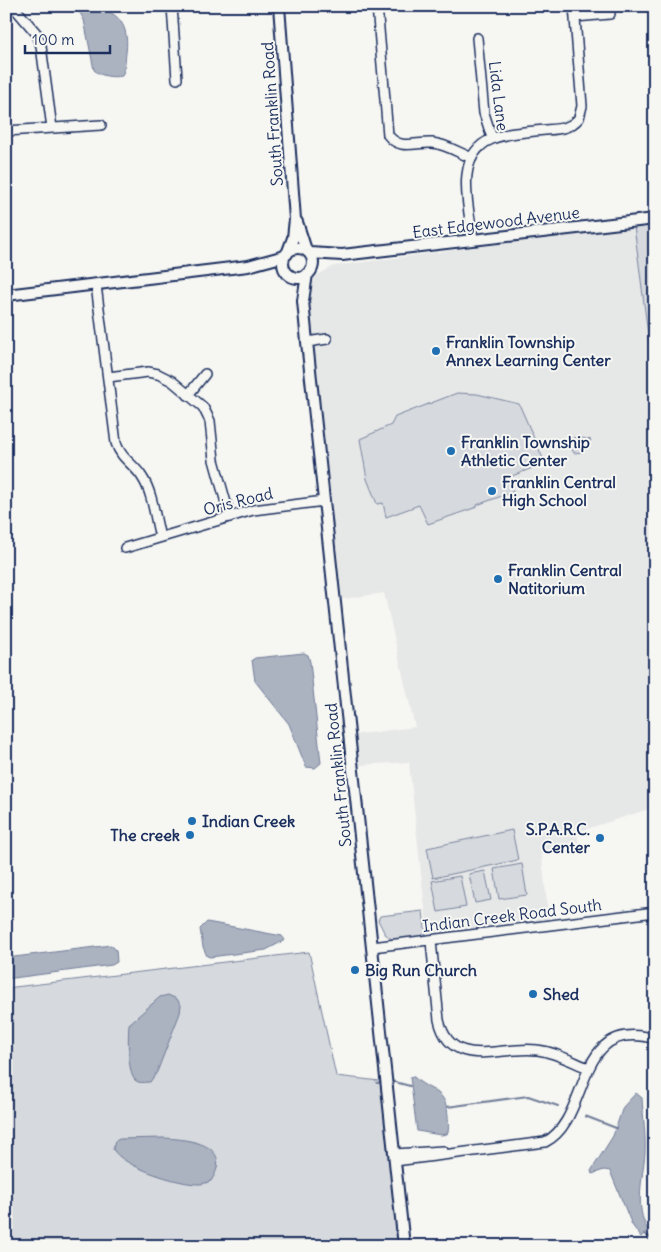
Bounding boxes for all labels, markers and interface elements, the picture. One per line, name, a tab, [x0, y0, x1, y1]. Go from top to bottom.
scale bar	[25, 22, 110, 54]
text: 100 m	[32, 30, 74, 49]
street label: South Franklin Road	[257, 41, 287, 187]
street label: Lida Lane	[485, 60, 513, 132]
street label: East Edgewood Avenue	[411, 202, 581, 242]
place label: Franklin Township Annex Learning Center	[446, 332, 611, 371]
marker: Franklin Township Annex Learning Center	[430, 345, 442, 357]
place label: Franklin Township Athletic Center	[461, 432, 590, 470]
marker: Franklin Township Athletic Center	[445, 445, 457, 457]
place label: Franklin Central High School	[502, 472, 616, 511]
street label: Oris Road	[201, 483, 275, 519]
marker: Franklin Central High School	[486, 485, 498, 497]
place label: Franklin Central Natitorium	[508, 560, 622, 598]
marker: Franklin Central Natitorium	[492, 573, 504, 585]
street label: South Franklin Road	[320, 702, 356, 848]
place label: Indian Creek	[202, 811, 295, 831]
marker: Indian Creek	[186, 815, 198, 827]
place label: S.P.A.R.C. Center	[526, 819, 590, 857]
place label: The creek	[110, 825, 180, 845]
marker: The creek	[184, 829, 196, 841]
marker: S.P.A.R.C. Center	[594, 832, 606, 844]
street label: Indian Creek Road South	[421, 894, 603, 936]
place label: Big Run Church	[365, 960, 477, 981]
marker: Big Run Church	[349, 964, 361, 976]
place label: Shed	[543, 984, 580, 1004]
marker: Shed	[527, 988, 539, 1000]

